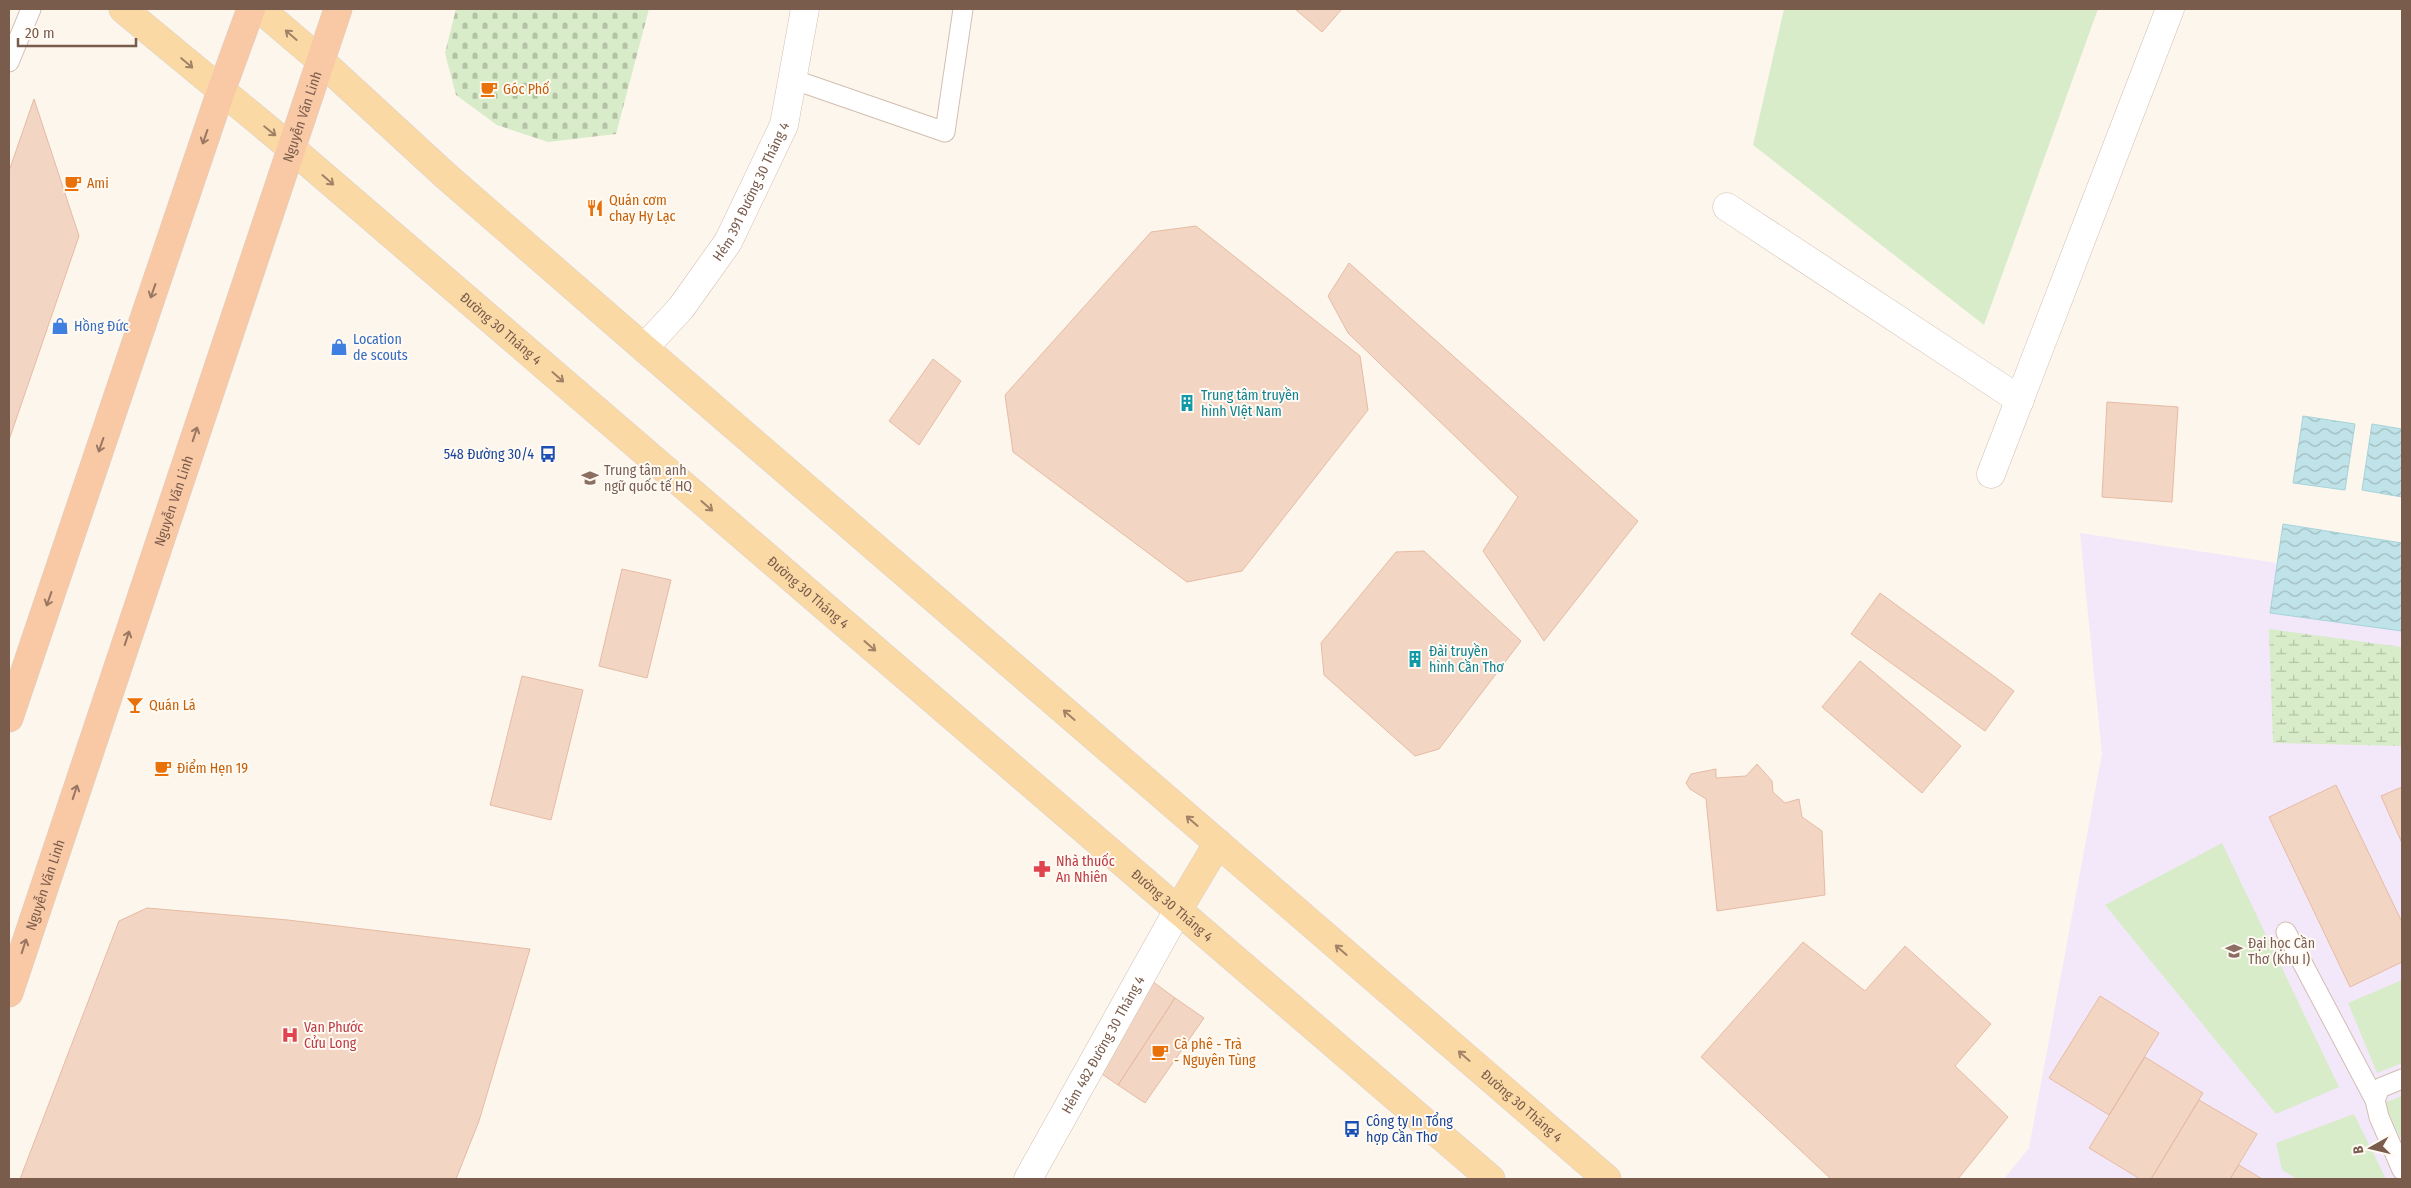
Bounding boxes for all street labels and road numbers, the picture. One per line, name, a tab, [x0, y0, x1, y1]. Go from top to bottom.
street label: Nguyễn Văn Linh	[279, 69, 326, 164]
street label: Hẻm 391 Đường 30 Tháng 4	[709, 119, 793, 264]
street label: Đường 30 Tháng 4	[456, 289, 545, 369]
street label: Nguyễn Văn Linh	[151, 453, 197, 549]
street label: Đường 30 Tháng 4	[764, 553, 852, 633]
street label: Nguyễn Văn Linh	[23, 837, 69, 933]
street label: Đường 30 Tháng 4	[1128, 866, 1217, 946]
street label: Hẻm 482 Đường 30 Tháng 4	[1058, 973, 1149, 1117]
street label: Đường 30 Tháng 4	[1477, 1066, 1566, 1146]

